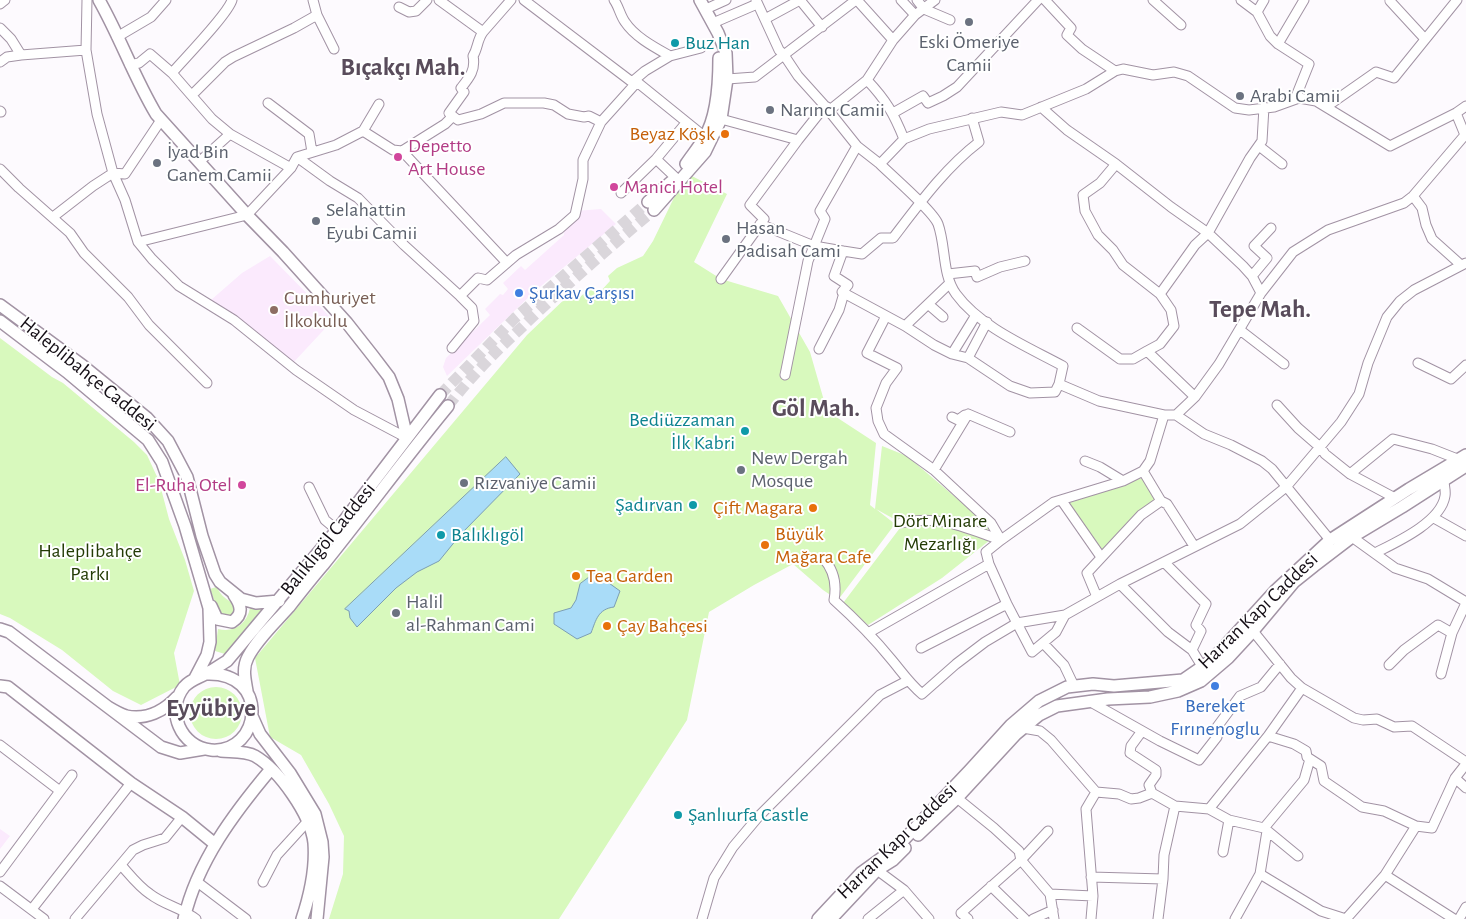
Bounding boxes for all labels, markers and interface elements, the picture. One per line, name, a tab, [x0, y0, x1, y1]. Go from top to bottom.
marker: Eski Ömeriye Camii	[963, 16, 975, 28]
place label: Eski Ömeriye Camii	[919, 30, 1019, 77]
place label: Buz Han	[685, 31, 750, 55]
marker: Buz Han	[669, 37, 681, 49]
district label: Bıçakçı Mah.	[340, 52, 466, 82]
place label: Arabi Camii	[1250, 84, 1340, 108]
marker: Arabi Camii	[1234, 90, 1246, 102]
place label: Narıncı Camii	[780, 98, 885, 122]
marker: Narıncı Camii	[764, 104, 776, 116]
place label: Beyaz Köşk	[629, 122, 715, 146]
marker: Beyaz Köşk	[719, 128, 731, 140]
place label: Depetto Art House	[408, 134, 485, 181]
place label: İyad Bin Ganem Camii	[167, 140, 272, 187]
marker: Depetto Art House	[392, 151, 404, 163]
marker: İyad Bin Ganem Camii	[151, 157, 163, 169]
place label: Manici Hotel	[624, 175, 723, 199]
marker: Manici Hotel	[608, 181, 620, 193]
place label: Selahattin Eyubi Camii	[326, 198, 417, 245]
marker: Selahattin Eyubi Camii	[310, 215, 322, 227]
place label: Hasan Padisah Cami	[736, 216, 841, 263]
marker: Hasan Padisah Cami	[720, 233, 732, 245]
place label: Şurkav Çarşısı	[529, 281, 635, 305]
place label: Cumhuriyet İlkokulu	[284, 286, 376, 333]
marker: Şurkav Çarşısı	[513, 287, 525, 299]
district label: Tepe Mah.	[1209, 294, 1311, 324]
marker: Cumhuriyet İlkokulu	[268, 304, 280, 316]
street label: Haleplibahçe Caddesi	[15, 312, 161, 436]
district label: Göl Mah.	[772, 393, 860, 423]
place label: Bediüzzaman İlk Kabri	[629, 408, 735, 455]
marker: Bediüzzaman İlk Kabri	[739, 425, 751, 437]
place label: New Dergah Mosque	[751, 446, 848, 493]
marker: New Dergah Mosque	[735, 464, 747, 476]
place label: Rızvaniye Camii	[474, 471, 596, 495]
place label: El-Ruha Otel	[135, 473, 232, 497]
marker: Rızvaniye Camii	[458, 477, 470, 489]
street label: Balıklıgöl Caddesi	[275, 478, 381, 600]
marker: El-Ruha Otel	[236, 479, 248, 491]
place label: Şadırvan	[615, 493, 683, 517]
place label: Çift Magara	[713, 496, 803, 520]
marker: Şadırvan	[687, 499, 699, 511]
marker: Çift Magara	[807, 502, 819, 514]
park label: Dört Minare Mezarlığı	[893, 509, 987, 556]
place label: Büyük Mağara Cafe	[775, 522, 871, 569]
place label: Balıklıgöl	[451, 523, 524, 547]
marker: Balıklıgöl	[435, 529, 447, 541]
park label: Haleplibahçe Parkı	[38, 539, 142, 586]
marker: Büyük Mağara Cafe	[759, 539, 771, 551]
street label: Harran Kapı Caddesi	[1193, 548, 1323, 674]
place label: Tea Garden	[586, 564, 673, 588]
marker: Tea Garden	[570, 570, 582, 582]
place label: Halil al-Rahman Cami	[406, 590, 535, 637]
marker: Halil al-Rahman Cami	[390, 607, 402, 619]
place label: Çay Bahçesi	[617, 614, 708, 638]
marker: Çay Bahçesi	[601, 620, 613, 632]
marker: Bereket Fırınenoglu	[1209, 680, 1221, 692]
district label: Eyyübiye	[166, 693, 256, 723]
place label: Bereket Fırınenoglu	[1170, 694, 1260, 741]
street label: Harran Kapı Caddesi	[832, 778, 962, 904]
place label: Şanlıurfa Castle	[688, 803, 809, 827]
marker: Şanlıurfa Castle	[672, 809, 684, 821]

